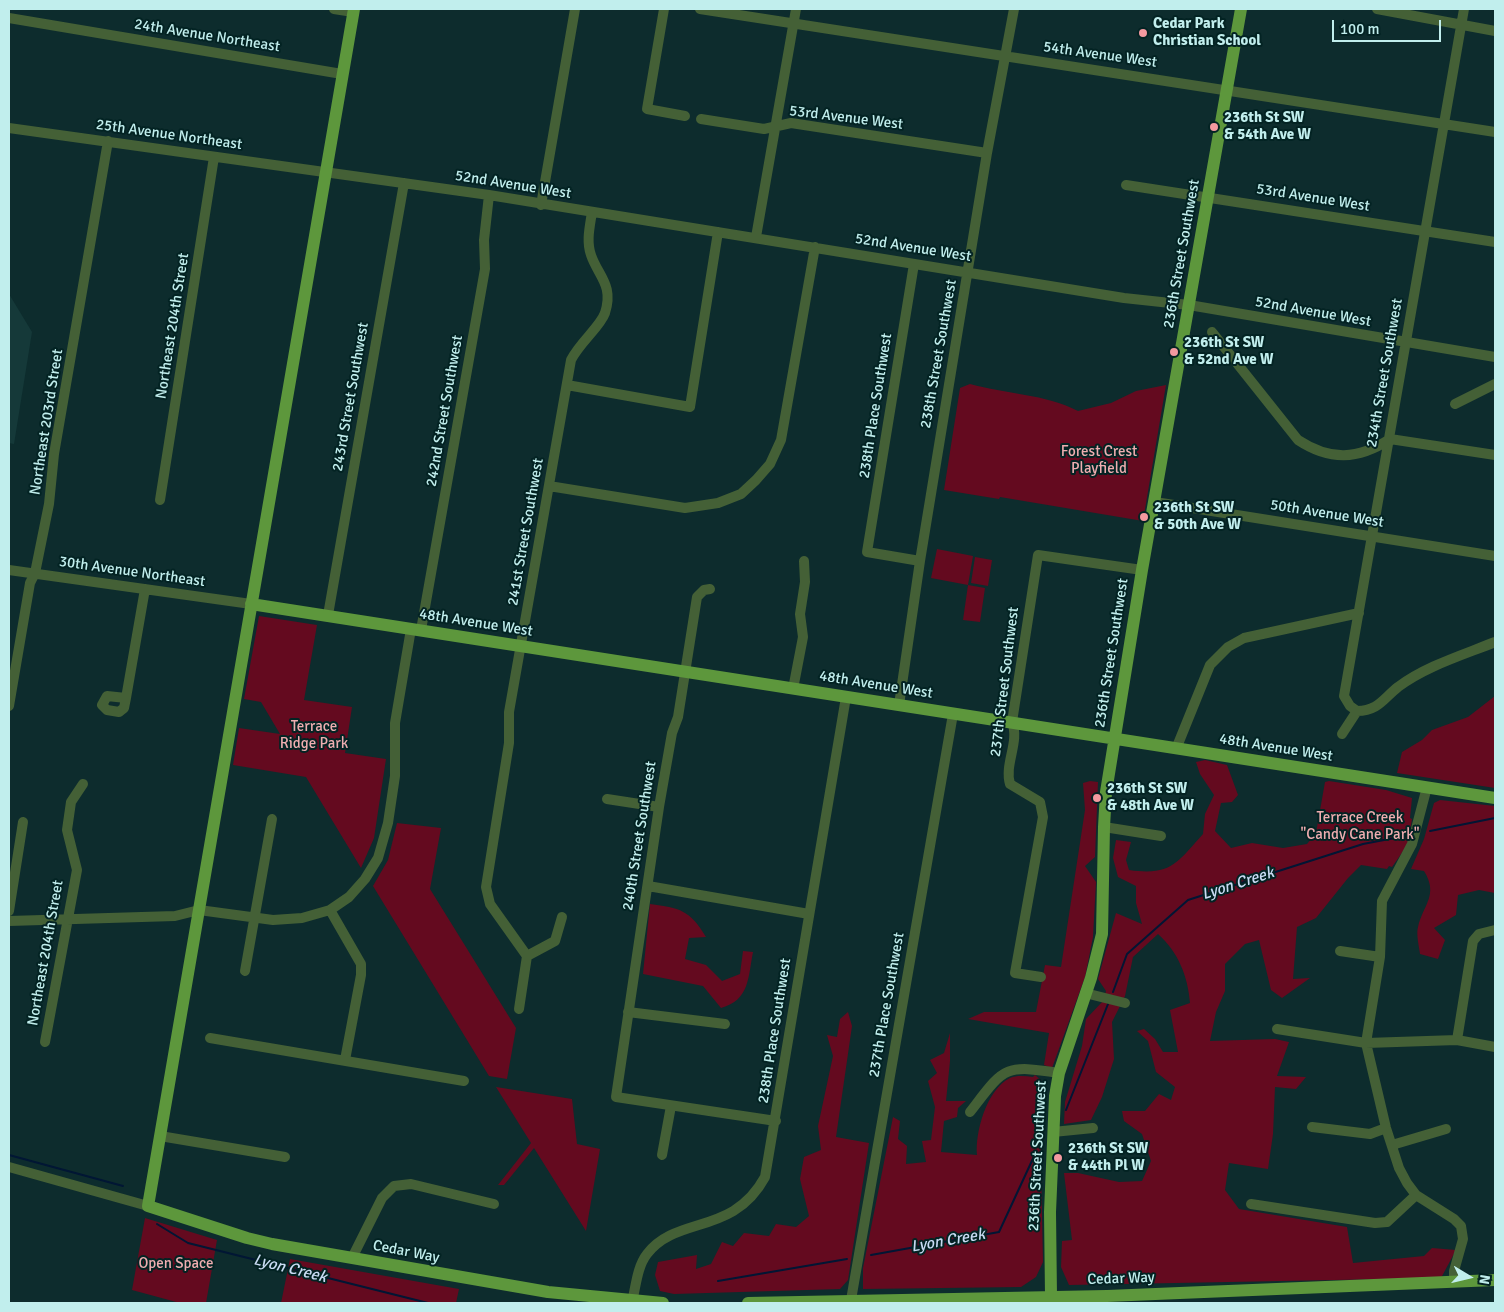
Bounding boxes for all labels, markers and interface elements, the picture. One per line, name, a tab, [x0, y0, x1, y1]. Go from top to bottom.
scale bar	[1334, 10, 1443, 42]
place label: Cedar Park Christian School	[1153, 15, 1261, 50]
street label: 24th Avenue Northeast	[133, 16, 281, 56]
text: 100 m	[1340, 20, 1380, 38]
marker: Cedar Park Christian School	[1137, 27, 1149, 39]
street label: 54th Avenue West	[1042, 38, 1158, 72]
street label: 53rd Avenue West	[788, 102, 904, 134]
place label: 236th St SW & 54th Ave W	[1224, 109, 1311, 144]
street label: 25th Avenue Northeast	[95, 116, 243, 154]
marker: 236th St SW & 54th Ave W	[1208, 121, 1220, 133]
street label: 52nd Avenue West	[454, 167, 572, 203]
street label: 236th Street Southwest	[1160, 178, 1204, 330]
street label: 53rd Avenue West	[1255, 180, 1371, 216]
street label: 52nd Avenue West	[854, 230, 972, 266]
street label: Northeast 204th Street	[153, 252, 193, 400]
street label: 238th Street Southwest	[917, 278, 961, 430]
street label: 52nd Avenue West	[1254, 293, 1372, 331]
street label: 234th Street Southwest	[1363, 297, 1407, 449]
street label: 243rd Street Southwest	[329, 321, 373, 473]
street label: 238th Place Southwest	[856, 332, 896, 480]
street label: 242nd Street Southwest	[423, 334, 467, 488]
place label: 236th St SW & 52nd Ave W	[1184, 334, 1274, 369]
marker: 236th St SW & 52nd Ave W	[1168, 346, 1180, 358]
street label: Northeast 203rd Street	[27, 348, 67, 496]
park label: Forest Crest Playfield	[1061, 443, 1137, 478]
street label: 241st Street Southwest	[504, 457, 548, 607]
street label: 50th Avenue West	[1269, 496, 1385, 532]
place label: 236th St SW & 50th Ave W	[1154, 499, 1241, 534]
marker: 236th St SW & 50th Ave W	[1138, 511, 1150, 523]
street label: 30th Avenue Northeast	[58, 553, 206, 591]
street label: 236th Street Southwest	[1091, 577, 1133, 729]
street label: 48th Avenue West	[418, 605, 534, 641]
street label: 237th Street Southwest	[987, 606, 1023, 758]
street label: 48th Avenue West	[818, 667, 934, 703]
park label: Terrace Ridge Park	[280, 718, 348, 753]
street label: 48th Avenue West	[1218, 730, 1334, 766]
street label: 240th Street Southwest	[619, 760, 661, 912]
place label: 236th St SW & 48th Ave W	[1107, 780, 1194, 815]
marker: 236th St SW & 48th Ave W	[1091, 792, 1103, 804]
park label: Terrace Creek "Candy Cane Park"	[1301, 809, 1419, 844]
water label: Lyon Creek	[1199, 863, 1277, 905]
street label: Northeast 204th Street	[24, 879, 68, 1027]
street label: 237th Place Southwest	[865, 931, 909, 1079]
street label: 238th Place Southwest	[755, 957, 795, 1105]
street label: 236th Street Southwest	[1025, 1080, 1051, 1232]
place label: 236th St SW & 44th Pl W	[1068, 1140, 1148, 1175]
marker: 236th St SW & 44th Pl W	[1052, 1152, 1064, 1164]
water label: Lyon Creek	[910, 1225, 986, 1257]
street label: Cedar Way	[371, 1237, 441, 1267]
water label: Lyon Creek	[251, 1251, 329, 1287]
north arrow	[1444, 1252, 1494, 1302]
park label: Open Space	[138, 1255, 214, 1273]
street label: Cedar Way	[1087, 1269, 1155, 1289]
text: N	[1475, 1273, 1493, 1286]

